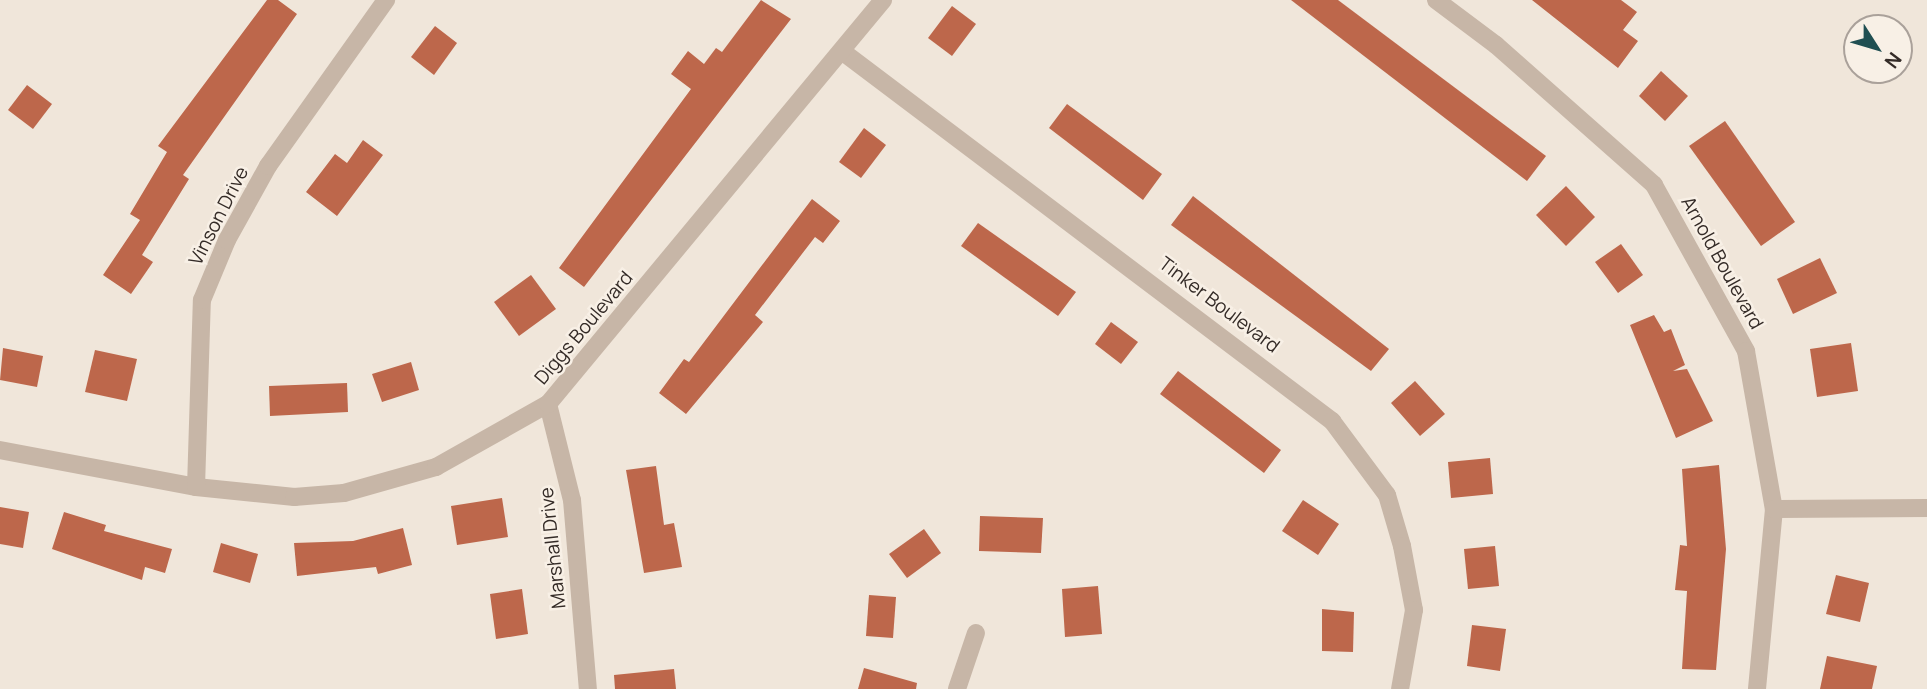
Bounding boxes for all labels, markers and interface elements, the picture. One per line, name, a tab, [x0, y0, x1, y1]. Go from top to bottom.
north arrow	[1843, 14, 1913, 84]
text: N	[1879, 47, 1908, 74]
street label: Vinson Drive	[184, 163, 254, 269]
street label: Arnold Boulevard	[1676, 193, 1768, 333]
street label: Tinker Boulevard	[1154, 252, 1284, 358]
street label: Diggs Boulevard	[530, 267, 638, 389]
street label: Marshall Drive	[535, 486, 571, 610]

